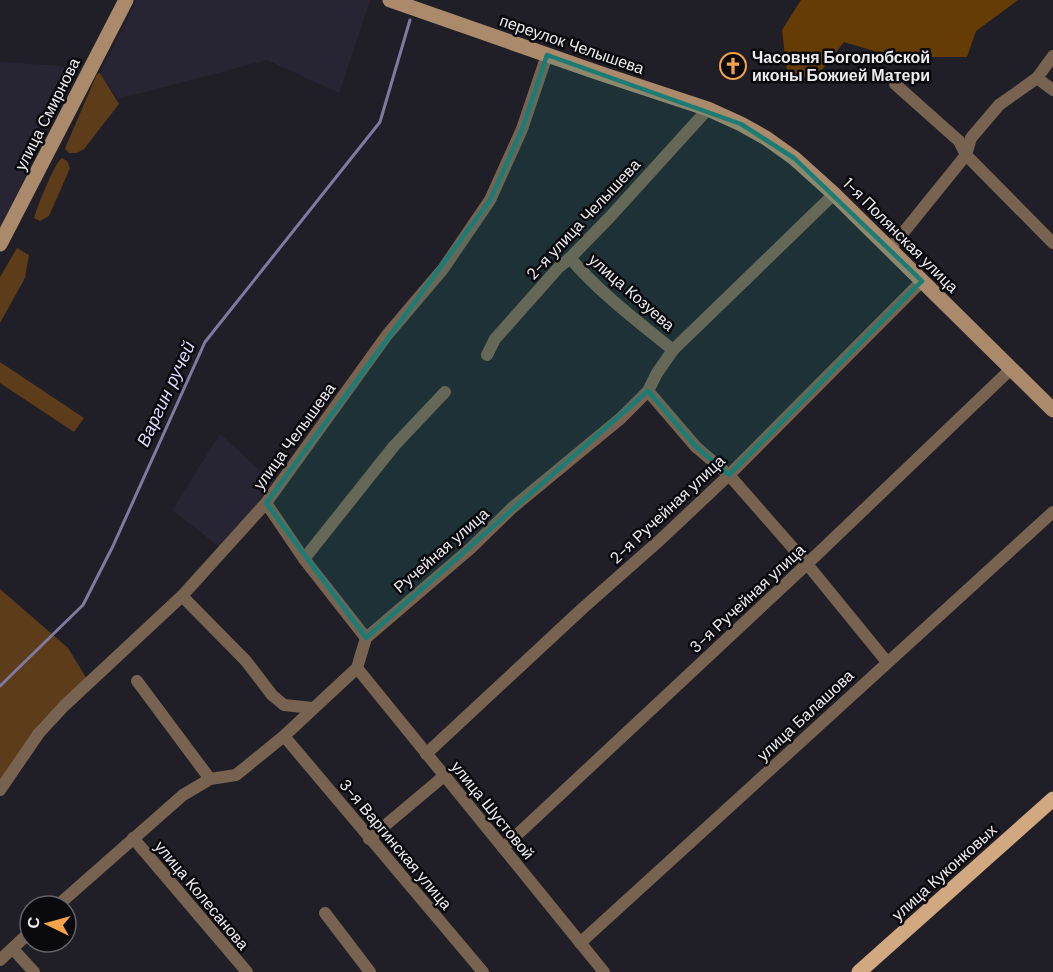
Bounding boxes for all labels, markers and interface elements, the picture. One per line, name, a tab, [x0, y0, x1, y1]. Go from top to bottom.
street label: переулок Челышева	[497, 10, 647, 79]
place label: Часовня Боголюбской иконы Божией Матери	[752, 47, 930, 86]
church icon: Часовня Боголюбской иконы Божией Матери	[718, 51, 748, 81]
street label: улица Смирнова	[10, 54, 85, 174]
street label: 2-я улица Челышева	[522, 154, 645, 284]
street label: 1-я Полянская улица	[839, 173, 963, 298]
street label: улица Козуева	[584, 249, 679, 336]
water label: Варгин ручей	[131, 337, 201, 451]
street label: улица Челышева	[249, 379, 340, 494]
street label: 2-я Ручейная улица	[605, 450, 730, 568]
street label: Ручейная улица	[389, 503, 493, 597]
street label: 3-я Ручейная улица	[685, 539, 810, 657]
street label: улица Балашова	[753, 665, 858, 766]
street label: улица Шустовой	[446, 757, 539, 864]
street label: 3-я Варгинская улица	[335, 775, 457, 914]
street label: улица Куконковых	[887, 820, 1001, 925]
street label: улица Колесанова	[150, 836, 253, 954]
north arrow	[18, 894, 78, 954]
text: С	[23, 916, 45, 929]

